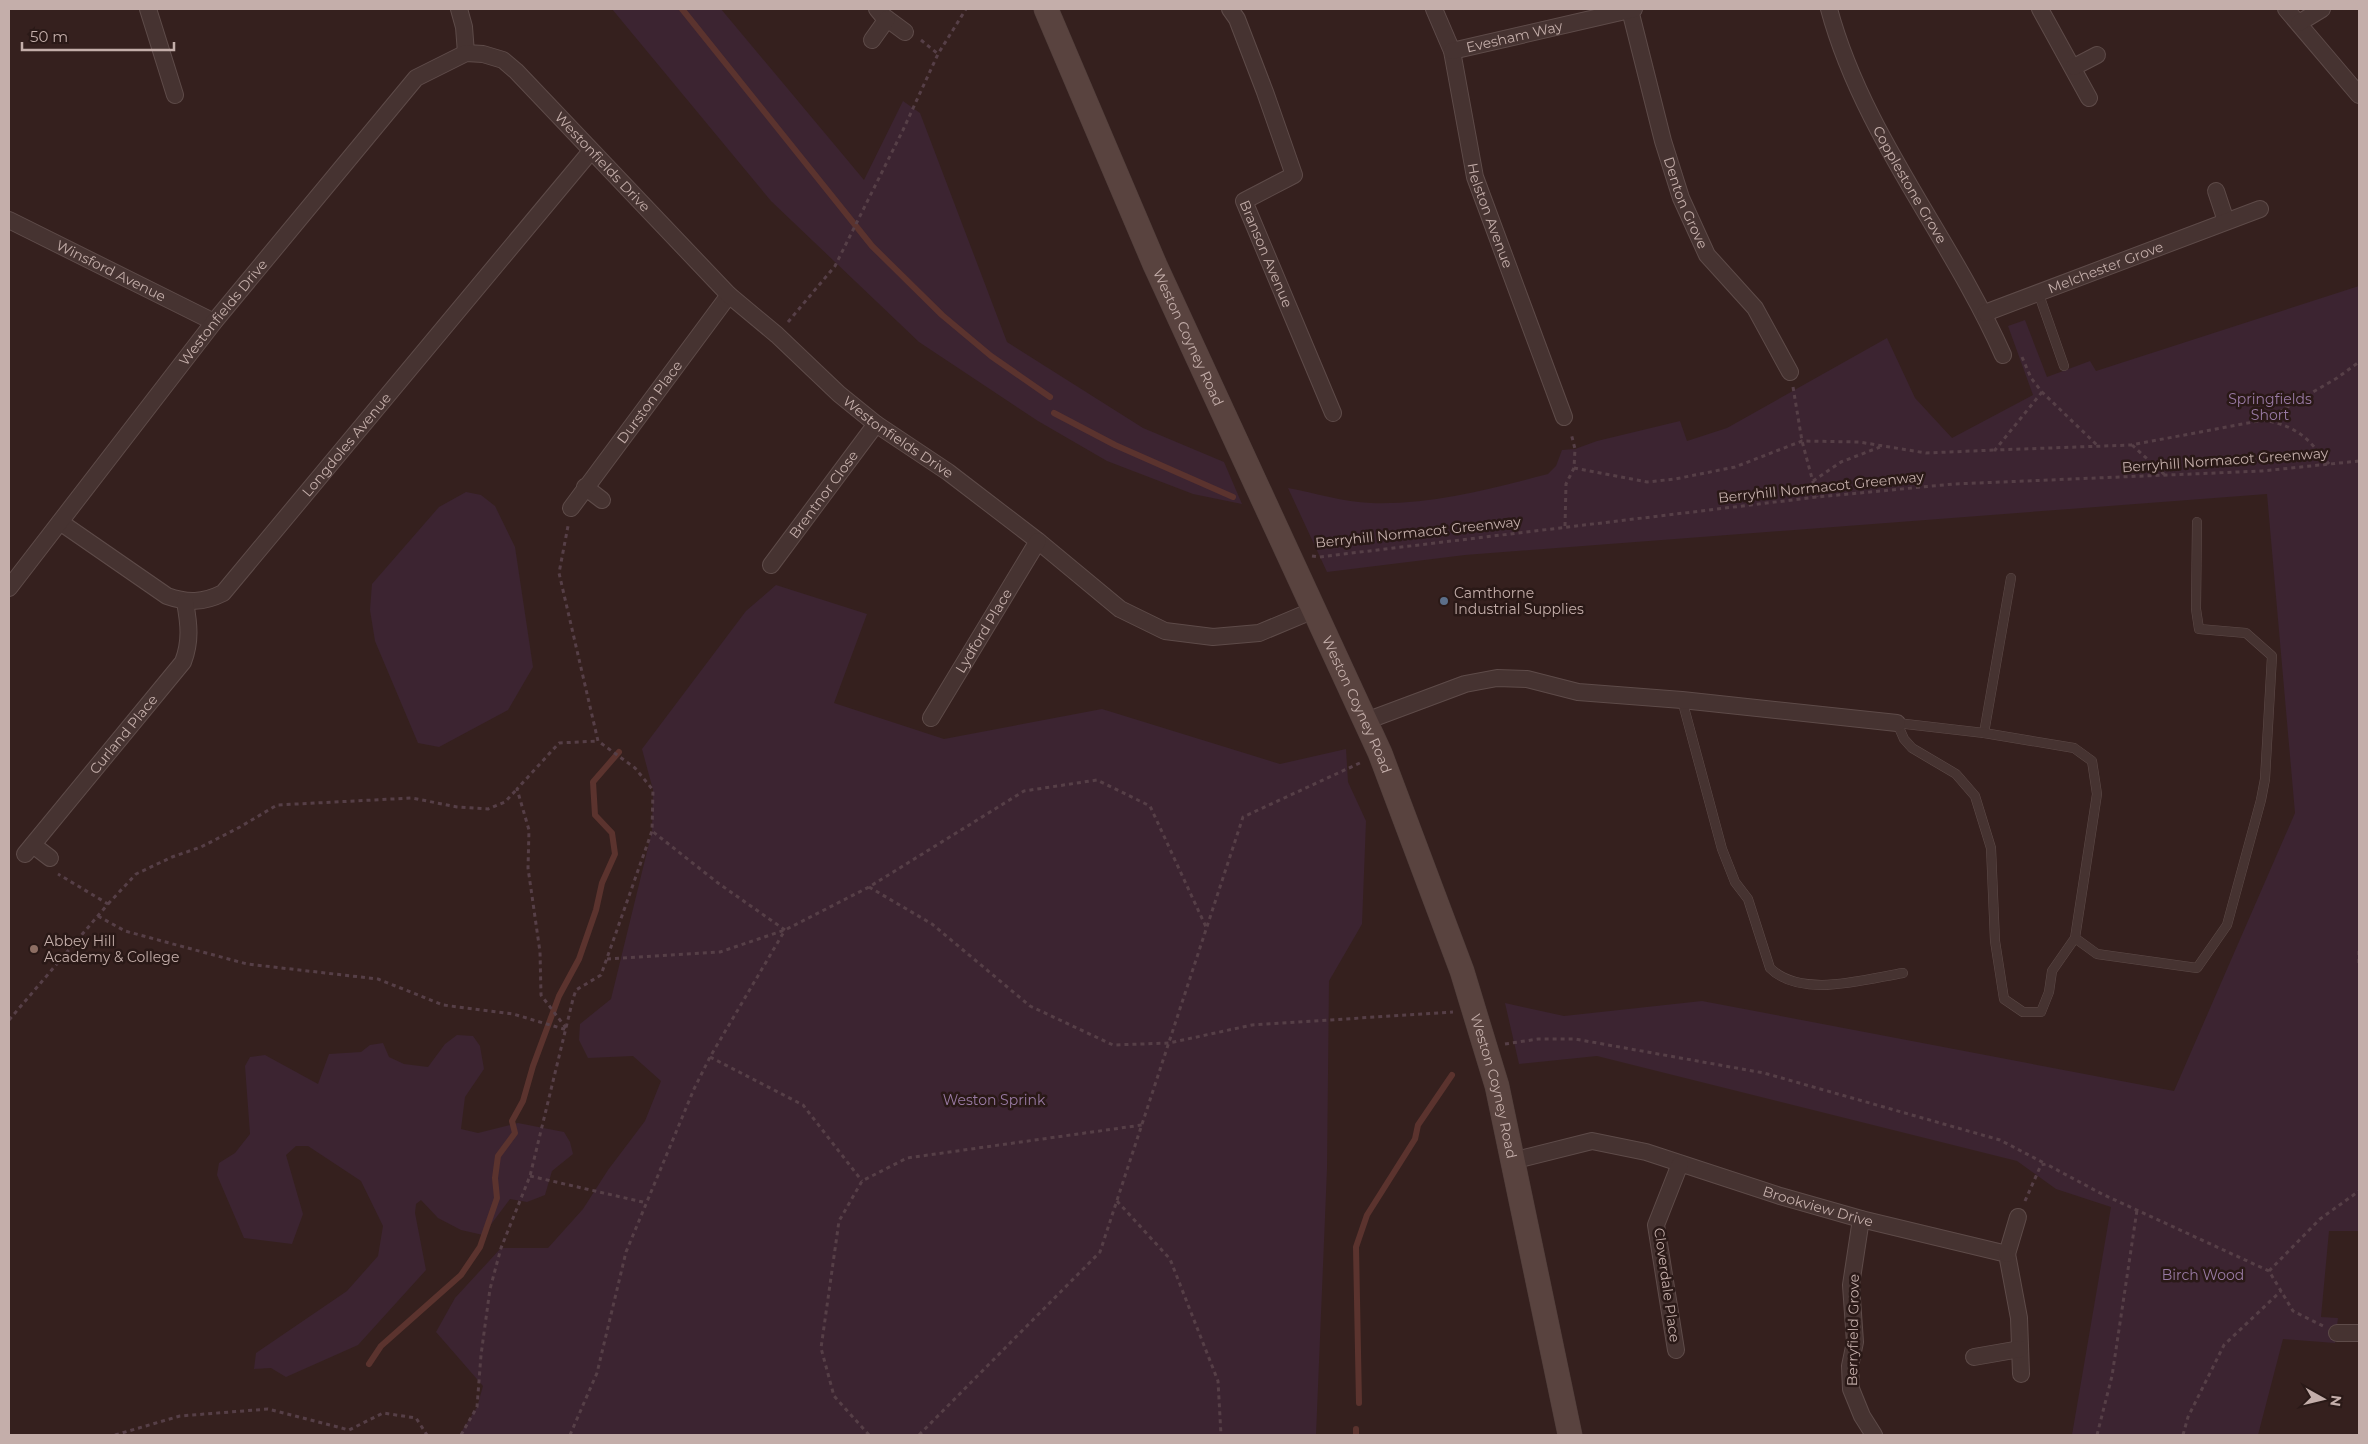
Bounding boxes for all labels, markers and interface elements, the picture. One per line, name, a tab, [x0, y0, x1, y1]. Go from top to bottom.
street label: Evesham Way	[1464, 17, 1565, 56]
scale bar	[22, 20, 175, 52]
text: 50 m	[30, 27, 68, 46]
street label: Westonfields Drive	[551, 108, 654, 216]
street label: Copplestone Grove	[1869, 123, 1951, 247]
street label: Denton Grove	[1660, 155, 1712, 252]
street label: Helston Avenue	[1464, 161, 1517, 271]
street label: Branson Avenue	[1236, 197, 1297, 310]
street label: Winsford Avenue	[53, 236, 169, 306]
street label: Melchester Grove	[2045, 237, 2166, 297]
street label: Westonfields Drive	[175, 256, 271, 369]
street label: Weston Coyney Road	[1149, 266, 1228, 409]
street label: Durston Place	[613, 357, 686, 447]
street label: Longdoles Avenue	[298, 389, 395, 500]
park label: Springfields Short	[2228, 390, 2312, 424]
street label: Westonfields Drive	[839, 392, 957, 482]
street label: Berryhill Normacot Greenway	[2121, 444, 2329, 476]
street label: Brentnor Close	[785, 447, 862, 542]
street label: Berryhill Normacot Greenway	[1717, 467, 1925, 507]
street label: Berryhill Normacot Greenway	[1314, 512, 1522, 552]
place label: Camthorne Industrial Supplies	[1454, 584, 1584, 618]
street label: Lydford Place	[951, 585, 1016, 676]
marker: Camthorne Industrial Supplies	[1438, 595, 1450, 607]
street label: Weston Coyney Road	[1318, 633, 1396, 776]
street label: Curland Place	[86, 691, 161, 778]
place label: Abbey Hill Academy & College	[44, 932, 179, 966]
marker: Abbey Hill Academy & College	[28, 943, 40, 955]
street label: Weston Coyney Road	[1466, 1011, 1521, 1160]
park label: Weston Sprink	[943, 1091, 1046, 1109]
street label: Brookview Drive	[1760, 1182, 1875, 1231]
street label: Cloverdale Place	[1650, 1227, 1684, 1343]
park label: Birch Wood	[2162, 1266, 2244, 1284]
street label: Berryfield Grove	[1843, 1274, 1863, 1386]
north arrow	[2298, 1374, 2348, 1424]
text: N	[2326, 1394, 2346, 1408]

